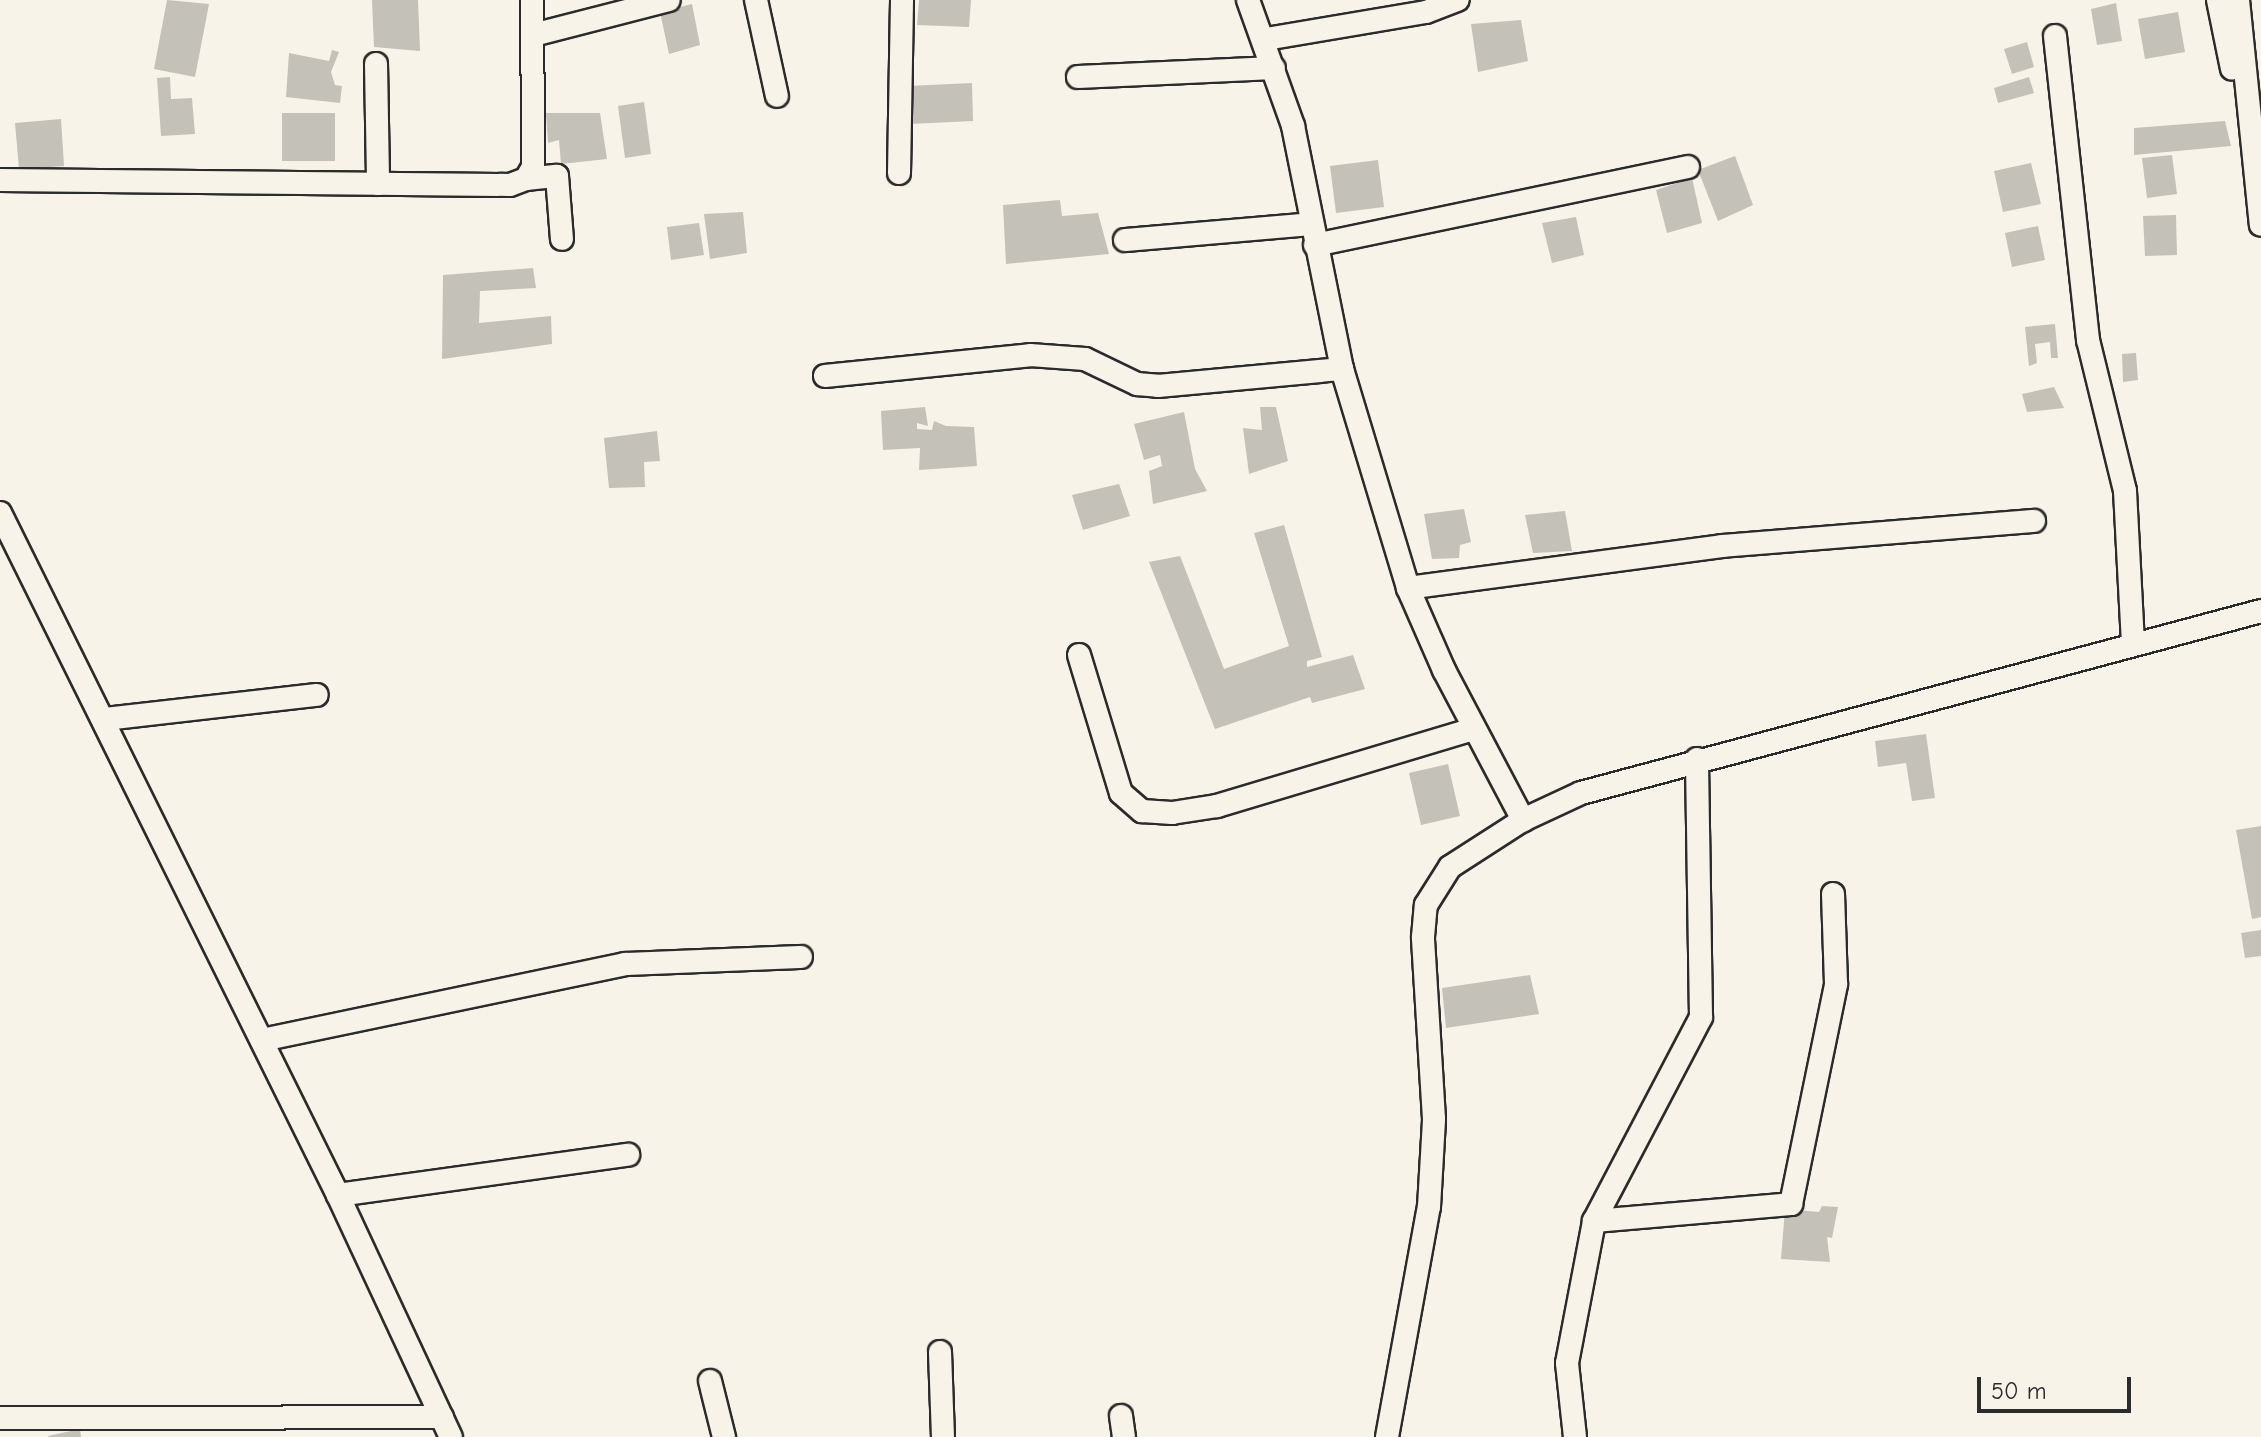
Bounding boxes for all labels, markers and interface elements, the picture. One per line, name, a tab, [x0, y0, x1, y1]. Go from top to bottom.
scale bar	[1981, 1361, 2135, 1411]
text: 50 m	[1991, 1377, 2047, 1405]

